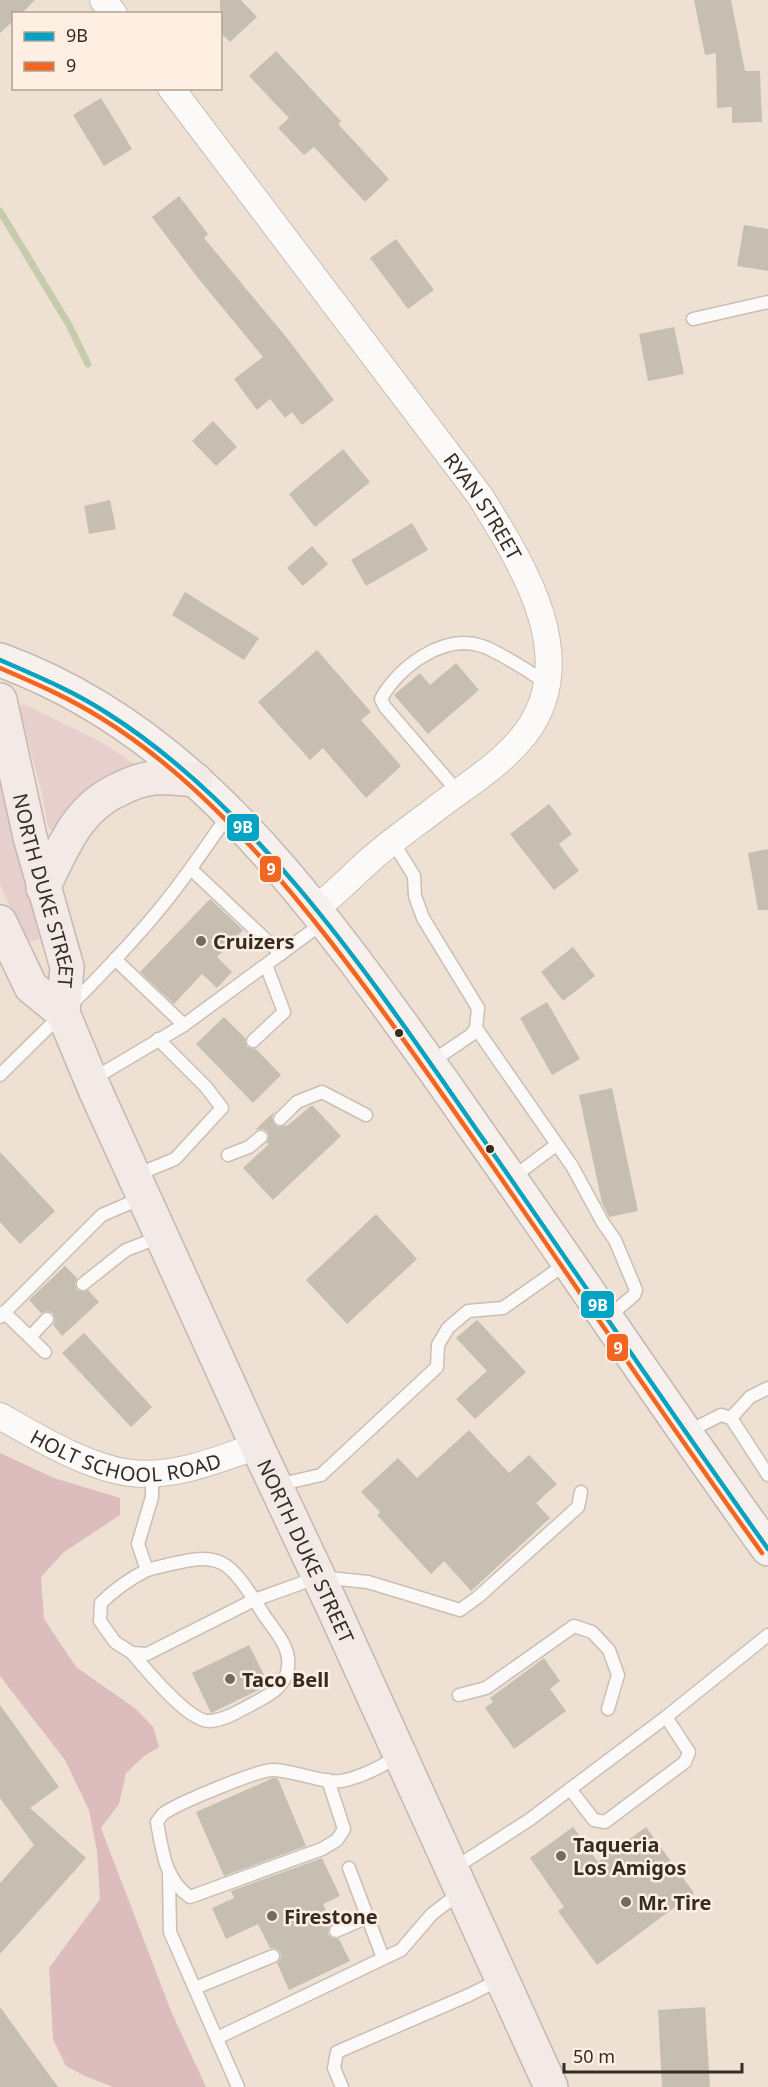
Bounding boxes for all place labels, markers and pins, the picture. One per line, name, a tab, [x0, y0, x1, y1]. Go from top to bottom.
place label: Cruizers	[213, 928, 295, 955]
marker: Cruizers	[194, 934, 208, 948]
unlabelled marker	[393, 1027, 405, 1039]
unlabelled marker	[484, 1143, 496, 1155]
place label: Taco Bell	[242, 1666, 329, 1693]
marker: Taco Bell	[223, 1672, 237, 1686]
place label: Taqueria Los Amigos	[573, 1831, 686, 1881]
marker: Taqueria Los Amigos	[554, 1849, 568, 1863]
place label: Mr. Tire	[638, 1889, 711, 1916]
marker: Mr. Tire	[619, 1895, 633, 1909]
place label: Firestone	[284, 1903, 378, 1930]
marker: Firestone	[265, 1909, 279, 1923]

